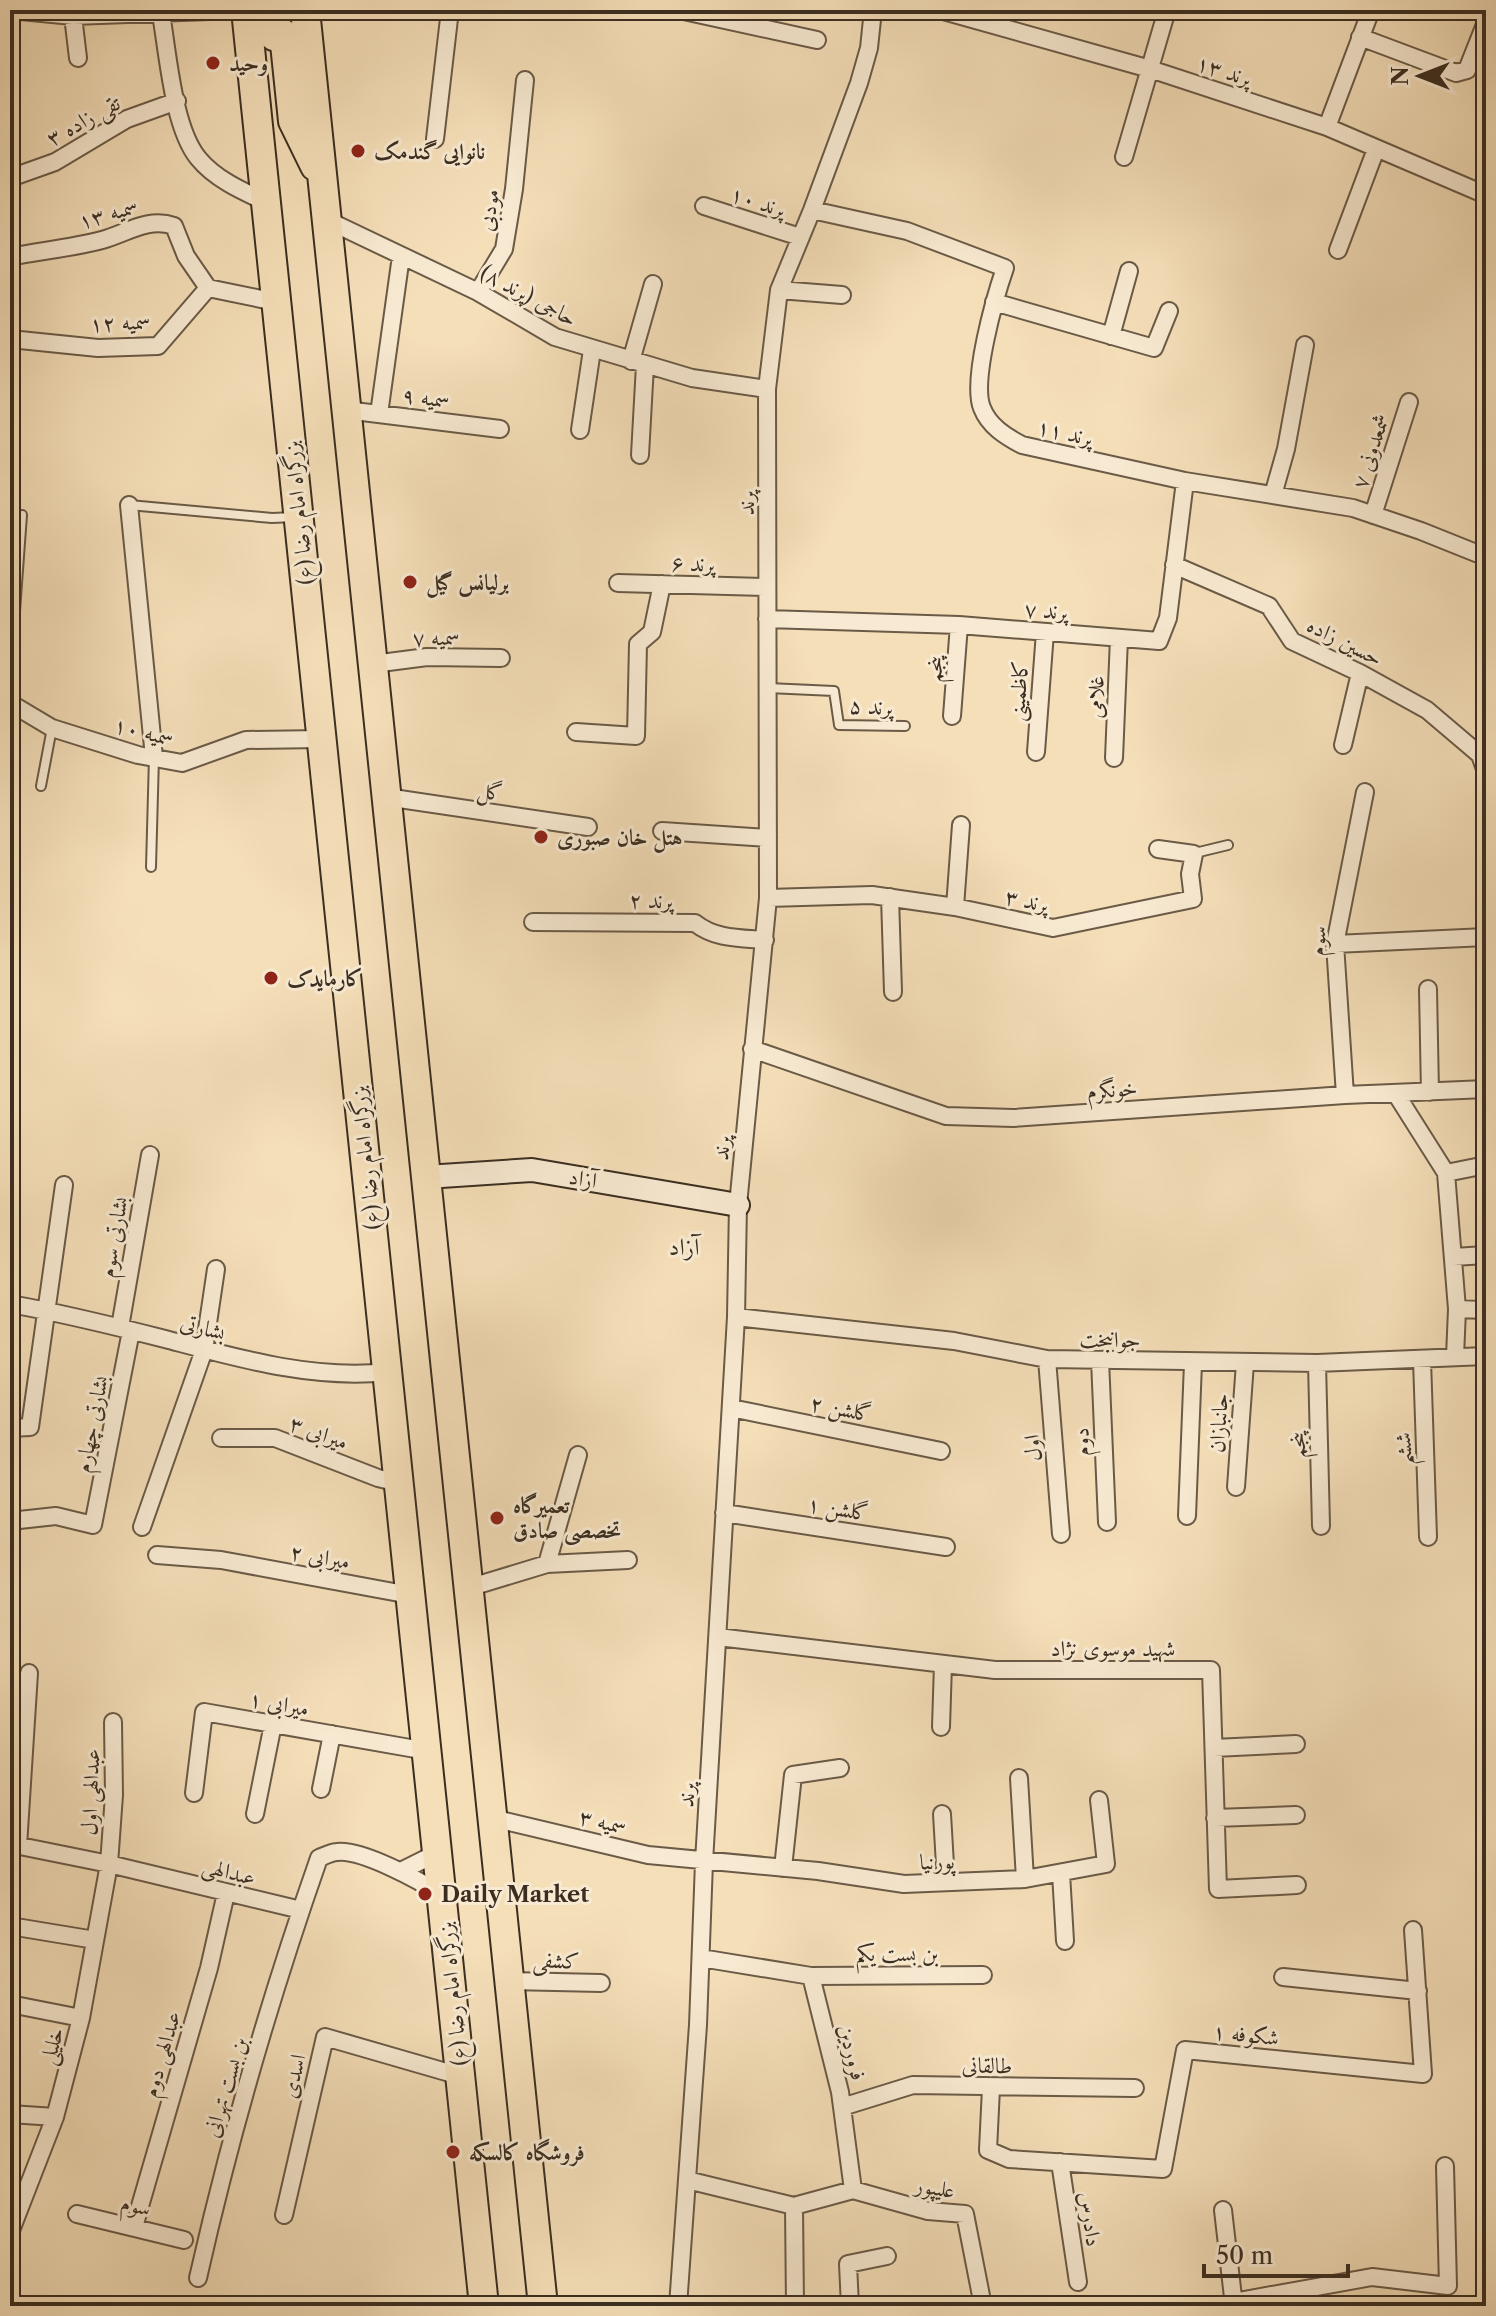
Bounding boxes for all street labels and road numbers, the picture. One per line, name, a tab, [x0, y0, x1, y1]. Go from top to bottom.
street label: پرند ۱۳	[1193, 49, 1257, 94]
street label: تقی زاده ۳	[42, 89, 127, 154]
street label: پرند ۱۰	[727, 180, 791, 225]
street label: مودبی	[472, 187, 508, 234]
street label: سمیه ۱۳	[75, 192, 141, 235]
street label: حاجی (پرند ۸)	[476, 259, 582, 333]
street label: سمیه ۱۲	[89, 307, 151, 338]
street label: سمیه ۹	[401, 381, 451, 414]
street label: شمعدونی ۷	[1346, 410, 1395, 492]
street label: پرند ۱۱	[1034, 413, 1097, 453]
street label: بزرگراه امام رضا (ع)	[277, 439, 325, 586]
street label: پرند	[733, 488, 761, 516]
street label: پرند ۶	[671, 549, 717, 579]
street label: پرند ۷	[1023, 596, 1071, 627]
street label: حسین زاده	[1303, 611, 1387, 672]
street label: سمیه ۷	[412, 623, 460, 652]
street label: پنجم	[920, 653, 956, 684]
street label: کاظمینی	[1003, 660, 1036, 723]
street label: غلامی	[1081, 675, 1110, 719]
street label: پرند ۵	[848, 692, 896, 722]
street label: سمیه ۱۰	[111, 711, 177, 752]
street label: گل	[475, 776, 505, 809]
street label: پرند ۳	[1003, 883, 1053, 920]
street label: پرند ۲	[629, 887, 675, 915]
street label: سوم	[1303, 925, 1338, 957]
street label: خونگرم	[1086, 1074, 1139, 1111]
street label: بزرگراه امام رضا (ع)	[344, 1084, 392, 1231]
street label: پرند	[707, 1132, 737, 1162]
street label: آزاد	[567, 1163, 601, 1195]
street label: بشارتی سوم	[93, 1194, 140, 1281]
street label: بشارتی	[177, 1309, 229, 1346]
street label: جوانبخت	[1079, 1325, 1141, 1355]
street label: بشارتی چهارم	[69, 1373, 120, 1476]
street label: گلشن ۲	[808, 1389, 874, 1430]
street label: جانبازان	[1203, 1393, 1234, 1454]
street label: میرابی ۳	[285, 1409, 352, 1458]
street label: دوم	[1068, 1427, 1101, 1457]
street label: پنجم	[1284, 1430, 1318, 1458]
street label: ششم	[1389, 1432, 1426, 1466]
street label: اول	[1018, 1433, 1047, 1463]
street label: گلشن ۱	[805, 1490, 871, 1529]
street label: میرابی ۲	[287, 1538, 352, 1578]
street label: شهید موسوی نژاد	[1051, 1635, 1175, 1663]
street label: میرابی ۱	[246, 1685, 311, 1725]
street label: عبدالهی اول	[75, 1748, 108, 1836]
street label: پرند	[672, 1780, 702, 1808]
street label: سمیه ۳	[577, 1803, 629, 1840]
street label: پورنیا	[919, 1847, 957, 1879]
street label: عبدالهی	[199, 1852, 258, 1893]
street label: بزرگراه امام رضا (ع)	[431, 1920, 479, 2067]
street label: بن بست یکم	[856, 1940, 938, 1974]
street label: کشفی	[532, 1946, 580, 1978]
street label: عبدالهی دوم	[136, 2008, 192, 2102]
street label: شکوفه ۱	[1211, 2018, 1280, 2051]
street label: فروردین	[832, 2021, 873, 2083]
street label: خلیلی	[34, 2024, 72, 2069]
street label: بن بست تهرانی	[197, 2034, 254, 2141]
street label: اسدی	[275, 2051, 312, 2101]
street label: طالقانی	[961, 2052, 1013, 2079]
street label: علیپور	[911, 2171, 957, 2205]
street label: سوم	[117, 2189, 154, 2228]
street label: دادرس	[1073, 2190, 1108, 2248]

